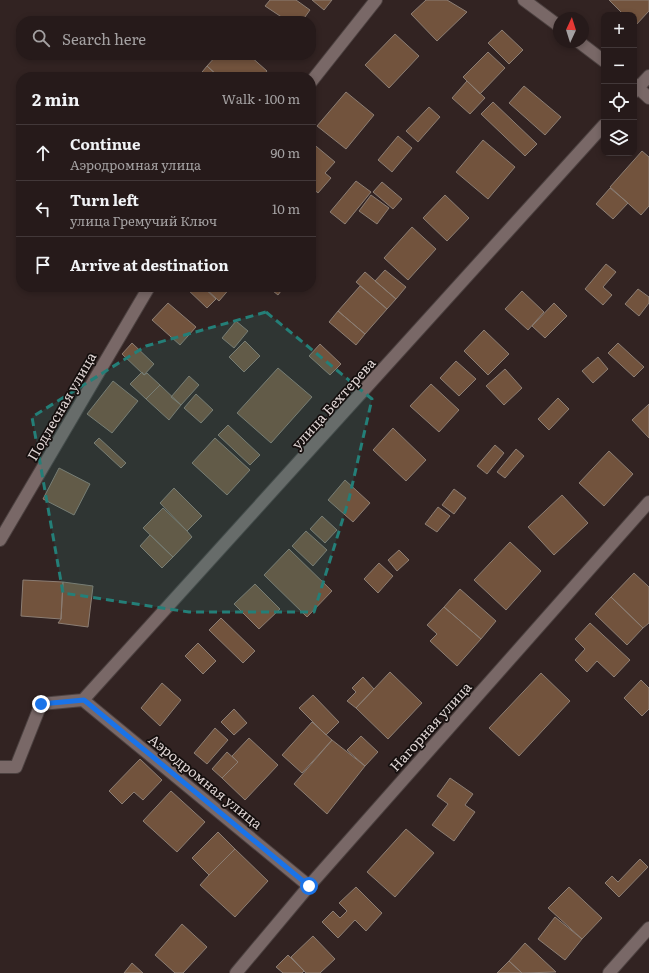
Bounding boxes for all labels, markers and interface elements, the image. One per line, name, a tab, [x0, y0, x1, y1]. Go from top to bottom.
north arrow	[553, 12, 589, 48]
map controls	[601, 12, 637, 156]
button: +	[601, 12, 637, 48]
search box	[16, 16, 316, 60]
icon: search	[30, 27, 52, 49]
text: Search here	[62, 27, 146, 50]
button: −	[601, 48, 637, 84]
button: locate	[601, 84, 637, 120]
text: 2 min	[32, 86, 80, 111]
text: Walk · 100 m	[222, 89, 300, 108]
button: layers	[601, 120, 637, 156]
text: Continue	[70, 132, 140, 155]
icon: ahead	[32, 142, 54, 164]
text: 90 m	[270, 143, 300, 162]
text: Аэродромная улица	[70, 155, 201, 174]
text: Turn left	[70, 188, 139, 211]
icon: left	[32, 198, 54, 220]
text: 10 m	[272, 199, 300, 218]
text: улица Гремучий Ключ	[70, 211, 217, 230]
text: Arrive at destination	[70, 253, 229, 276]
icon: arrive	[32, 254, 54, 276]
street label: Подлесная улица	[22, 348, 101, 464]
street label: улица Бехтерева	[286, 352, 380, 453]
street label: Нагорная улица	[384, 677, 476, 775]
route end	[32, 695, 50, 713]
street label: Аэродромная улица	[145, 729, 267, 833]
route start	[300, 877, 318, 895]

